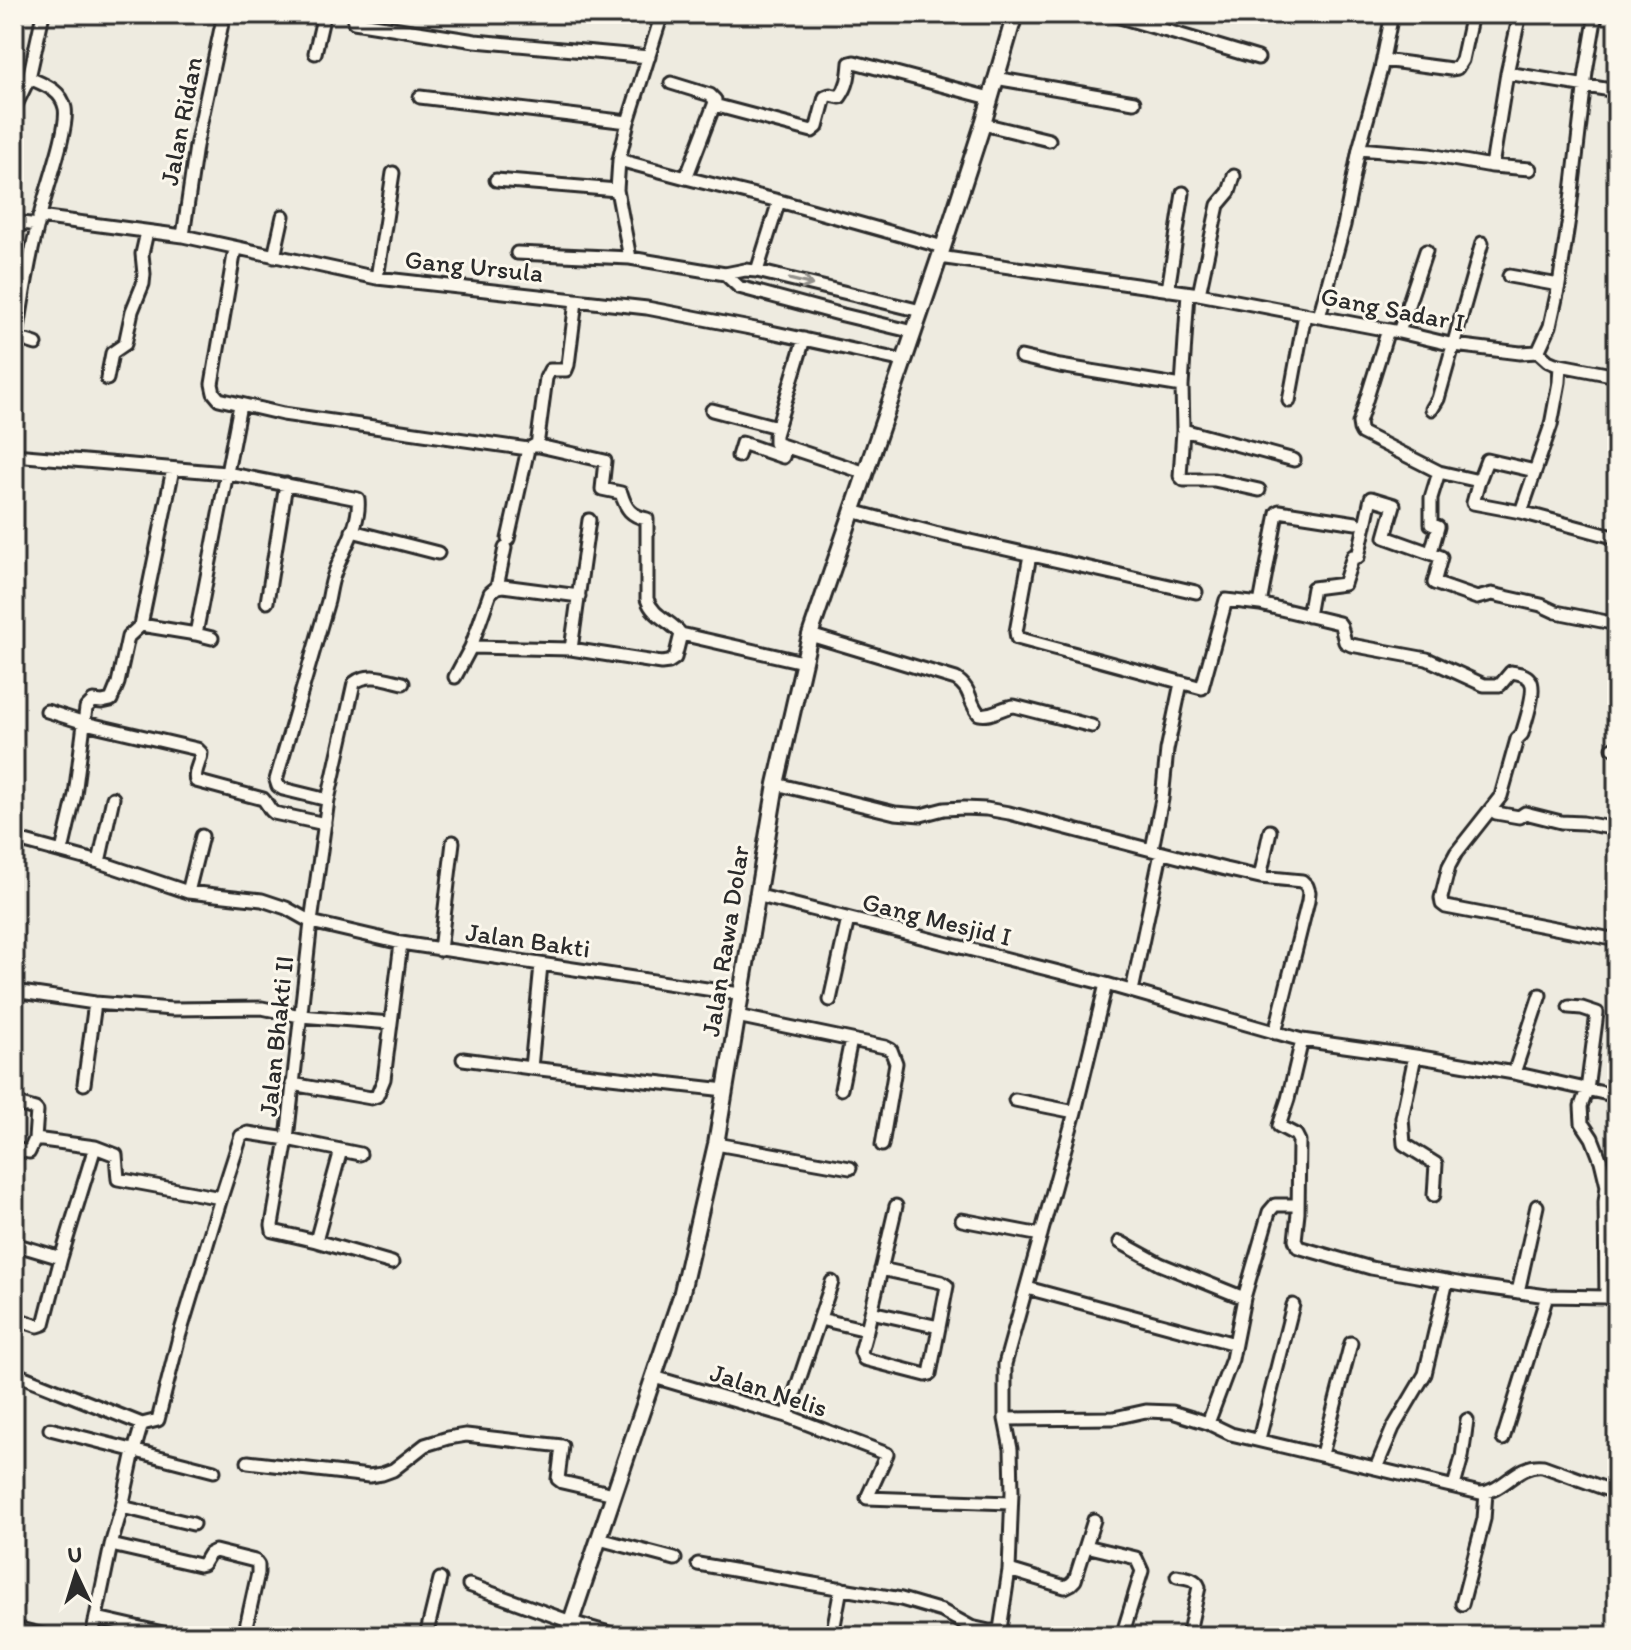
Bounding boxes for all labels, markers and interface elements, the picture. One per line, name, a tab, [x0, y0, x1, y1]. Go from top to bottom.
street label: Jalan Ridan	[153, 54, 209, 188]
street label: Gang Ursula	[403, 243, 545, 289]
one-way arrow	[788, 275, 814, 290]
street label: Gang Sadar I	[1318, 279, 1468, 339]
street label: Jalan Rawa Dolar	[694, 843, 756, 1039]
street label: Gang Mesjid I	[859, 885, 1015, 953]
street label: Jalan Bakti	[464, 915, 592, 965]
street label: Jalan Bhakti II	[252, 954, 300, 1118]
street label: Jalan Nelis	[706, 1356, 832, 1424]
north arrow	[36, 1534, 116, 1614]
text: U	[66, 1541, 83, 1569]

